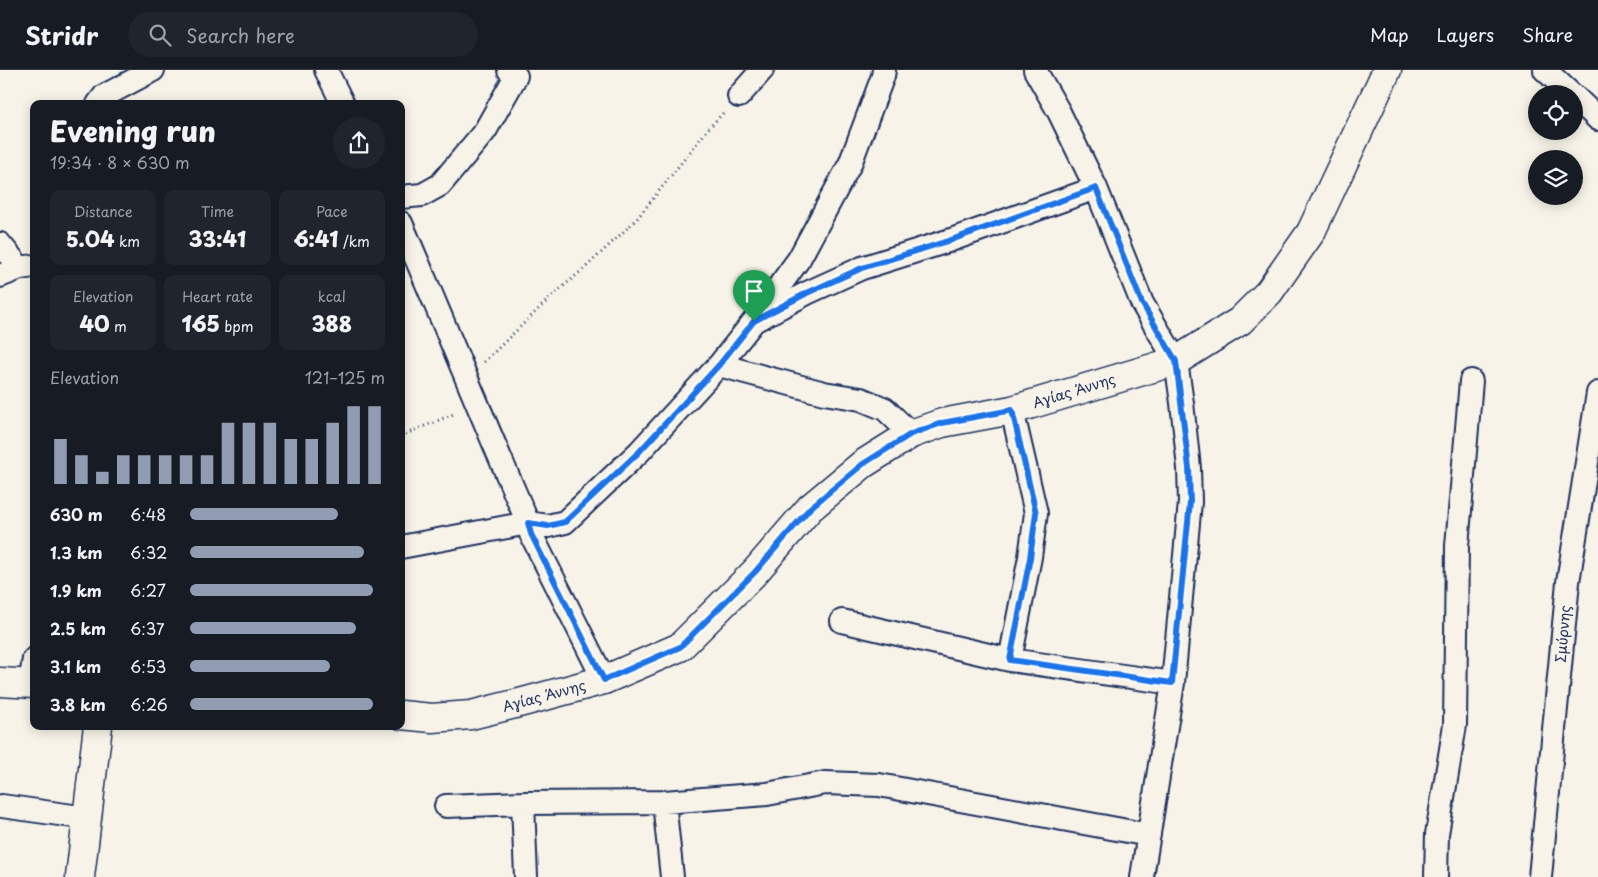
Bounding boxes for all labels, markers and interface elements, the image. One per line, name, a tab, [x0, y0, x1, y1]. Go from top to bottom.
search box	[128, 12, 478, 57]
text: Stridr	[25, 17, 98, 53]
icon: search	[146, 21, 174, 49]
text: Search here	[186, 21, 295, 49]
text: Map	[1370, 21, 1409, 48]
text: Layers	[1437, 21, 1494, 48]
text: Share	[1522, 21, 1573, 48]
map controls	[1528, 85, 1583, 205]
button: locate	[1528, 85, 1583, 140]
text: Evening run	[50, 109, 216, 152]
button: share	[333, 117, 385, 169]
text: 19:34 · 8 × 630 m	[50, 150, 190, 174]
button: layers	[1528, 150, 1583, 205]
text: Distance	[74, 201, 133, 222]
text: Time	[201, 201, 234, 222]
text: Pace	[316, 201, 348, 222]
text: 5.04	[66, 222, 114, 254]
text: 33:41	[189, 222, 246, 254]
text: 6:41	[294, 222, 338, 254]
text: km	[114, 231, 140, 252]
text: /km	[338, 231, 370, 252]
pin	[733, 270, 775, 321]
icon: arrive	[740, 277, 768, 305]
text: Elevation	[73, 286, 133, 307]
text: Heart rate	[182, 286, 253, 307]
text: kcal	[318, 286, 346, 307]
text: 40	[79, 307, 110, 339]
text: 165	[181, 307, 220, 339]
text: 388	[312, 307, 352, 339]
text: m	[110, 316, 127, 337]
text: bpm	[220, 316, 253, 337]
text: Elevation	[50, 365, 119, 389]
text: 121–125 m	[305, 365, 385, 389]
street label: Αγίας Άννης	[1030, 368, 1118, 413]
text: 630 m	[50, 502, 103, 526]
text: 6:48	[130, 502, 166, 526]
text: 1.3 km	[50, 540, 102, 564]
text: 6:32	[130, 540, 167, 564]
text: 1.9 km	[50, 578, 102, 602]
text: 6:27	[130, 578, 166, 602]
street label: Σμύρνης	[1550, 604, 1575, 664]
text: 2.5 km	[50, 616, 106, 640]
text: 6:37	[130, 616, 165, 640]
text: 3.1 km	[50, 654, 101, 678]
text: 6:53	[130, 654, 166, 678]
street label: Αγίας Άννης	[500, 674, 588, 717]
text: 3.8 km	[50, 692, 106, 716]
text: 6:26	[130, 692, 168, 716]

